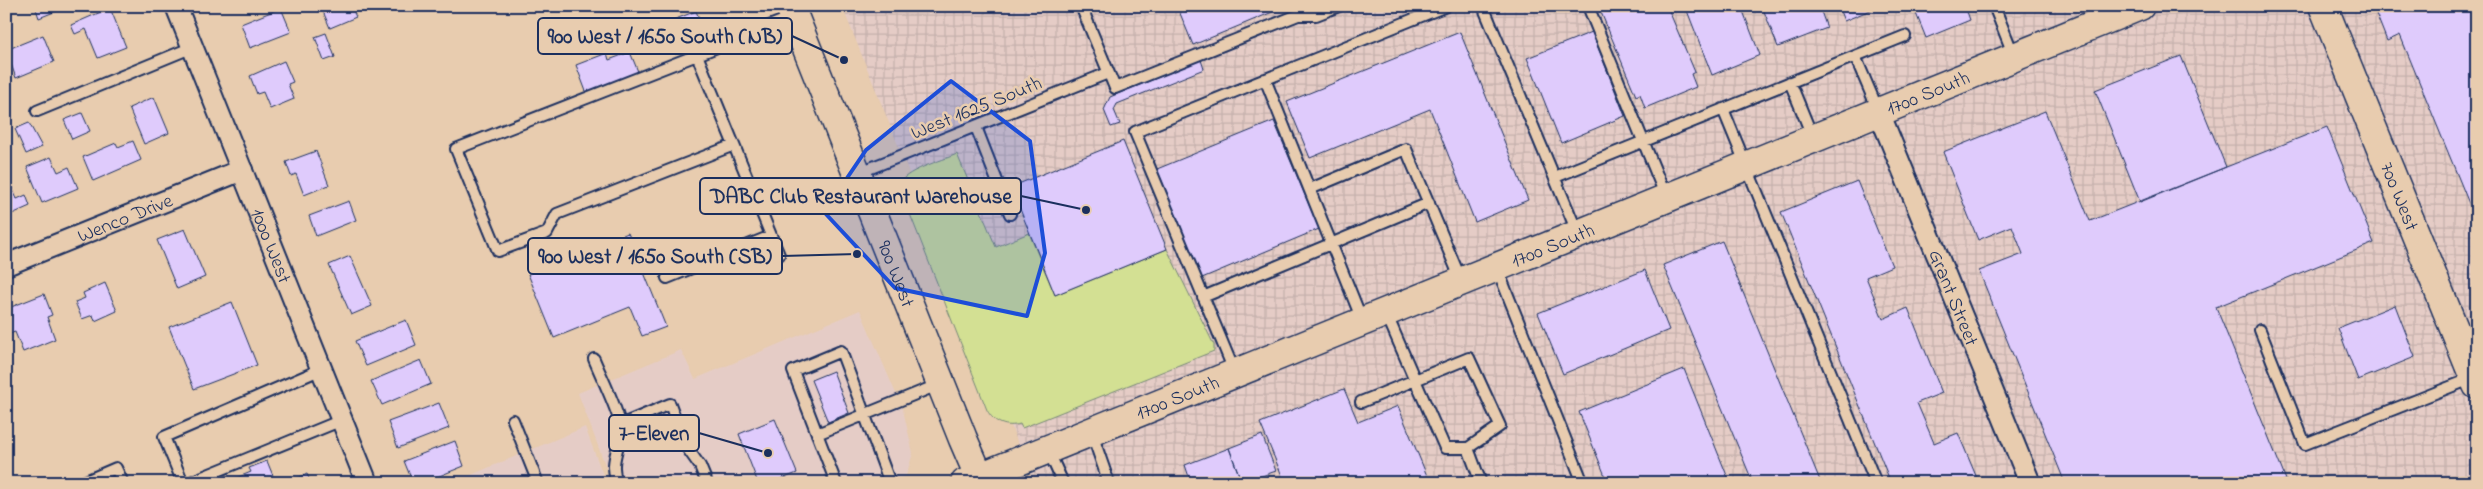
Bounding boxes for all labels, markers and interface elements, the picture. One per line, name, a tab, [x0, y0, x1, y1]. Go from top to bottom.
callout: 900 West / 1650 South (NB)	[538, 18, 792, 54]
text: 900 West / 1650 South (NB)	[547, 23, 783, 53]
street label: 1700 South	[1883, 65, 1975, 124]
street label: West 1625 South	[907, 70, 1047, 149]
street label: 700 West	[2371, 158, 2425, 236]
callout: DABC Club Restaurant Warehouse	[700, 178, 1021, 214]
text: DABC Club Restaurant Warehouse	[709, 183, 1012, 213]
street label: Wenco Drive	[74, 187, 178, 252]
street label: 1000 West	[241, 205, 298, 289]
street label: 1700 South	[1507, 217, 1600, 277]
street label: 900 West	[868, 237, 921, 312]
callout: 900 West / 1650 South (SB)	[528, 238, 782, 274]
text: 900 West / 1650 South (SB)	[537, 243, 773, 273]
street label: Grant Street	[1919, 246, 1985, 351]
street label: 1700 South	[1132, 369, 1224, 429]
callout: 7-Eleven	[609, 415, 699, 451]
text: 7-Eleven	[619, 420, 689, 450]

